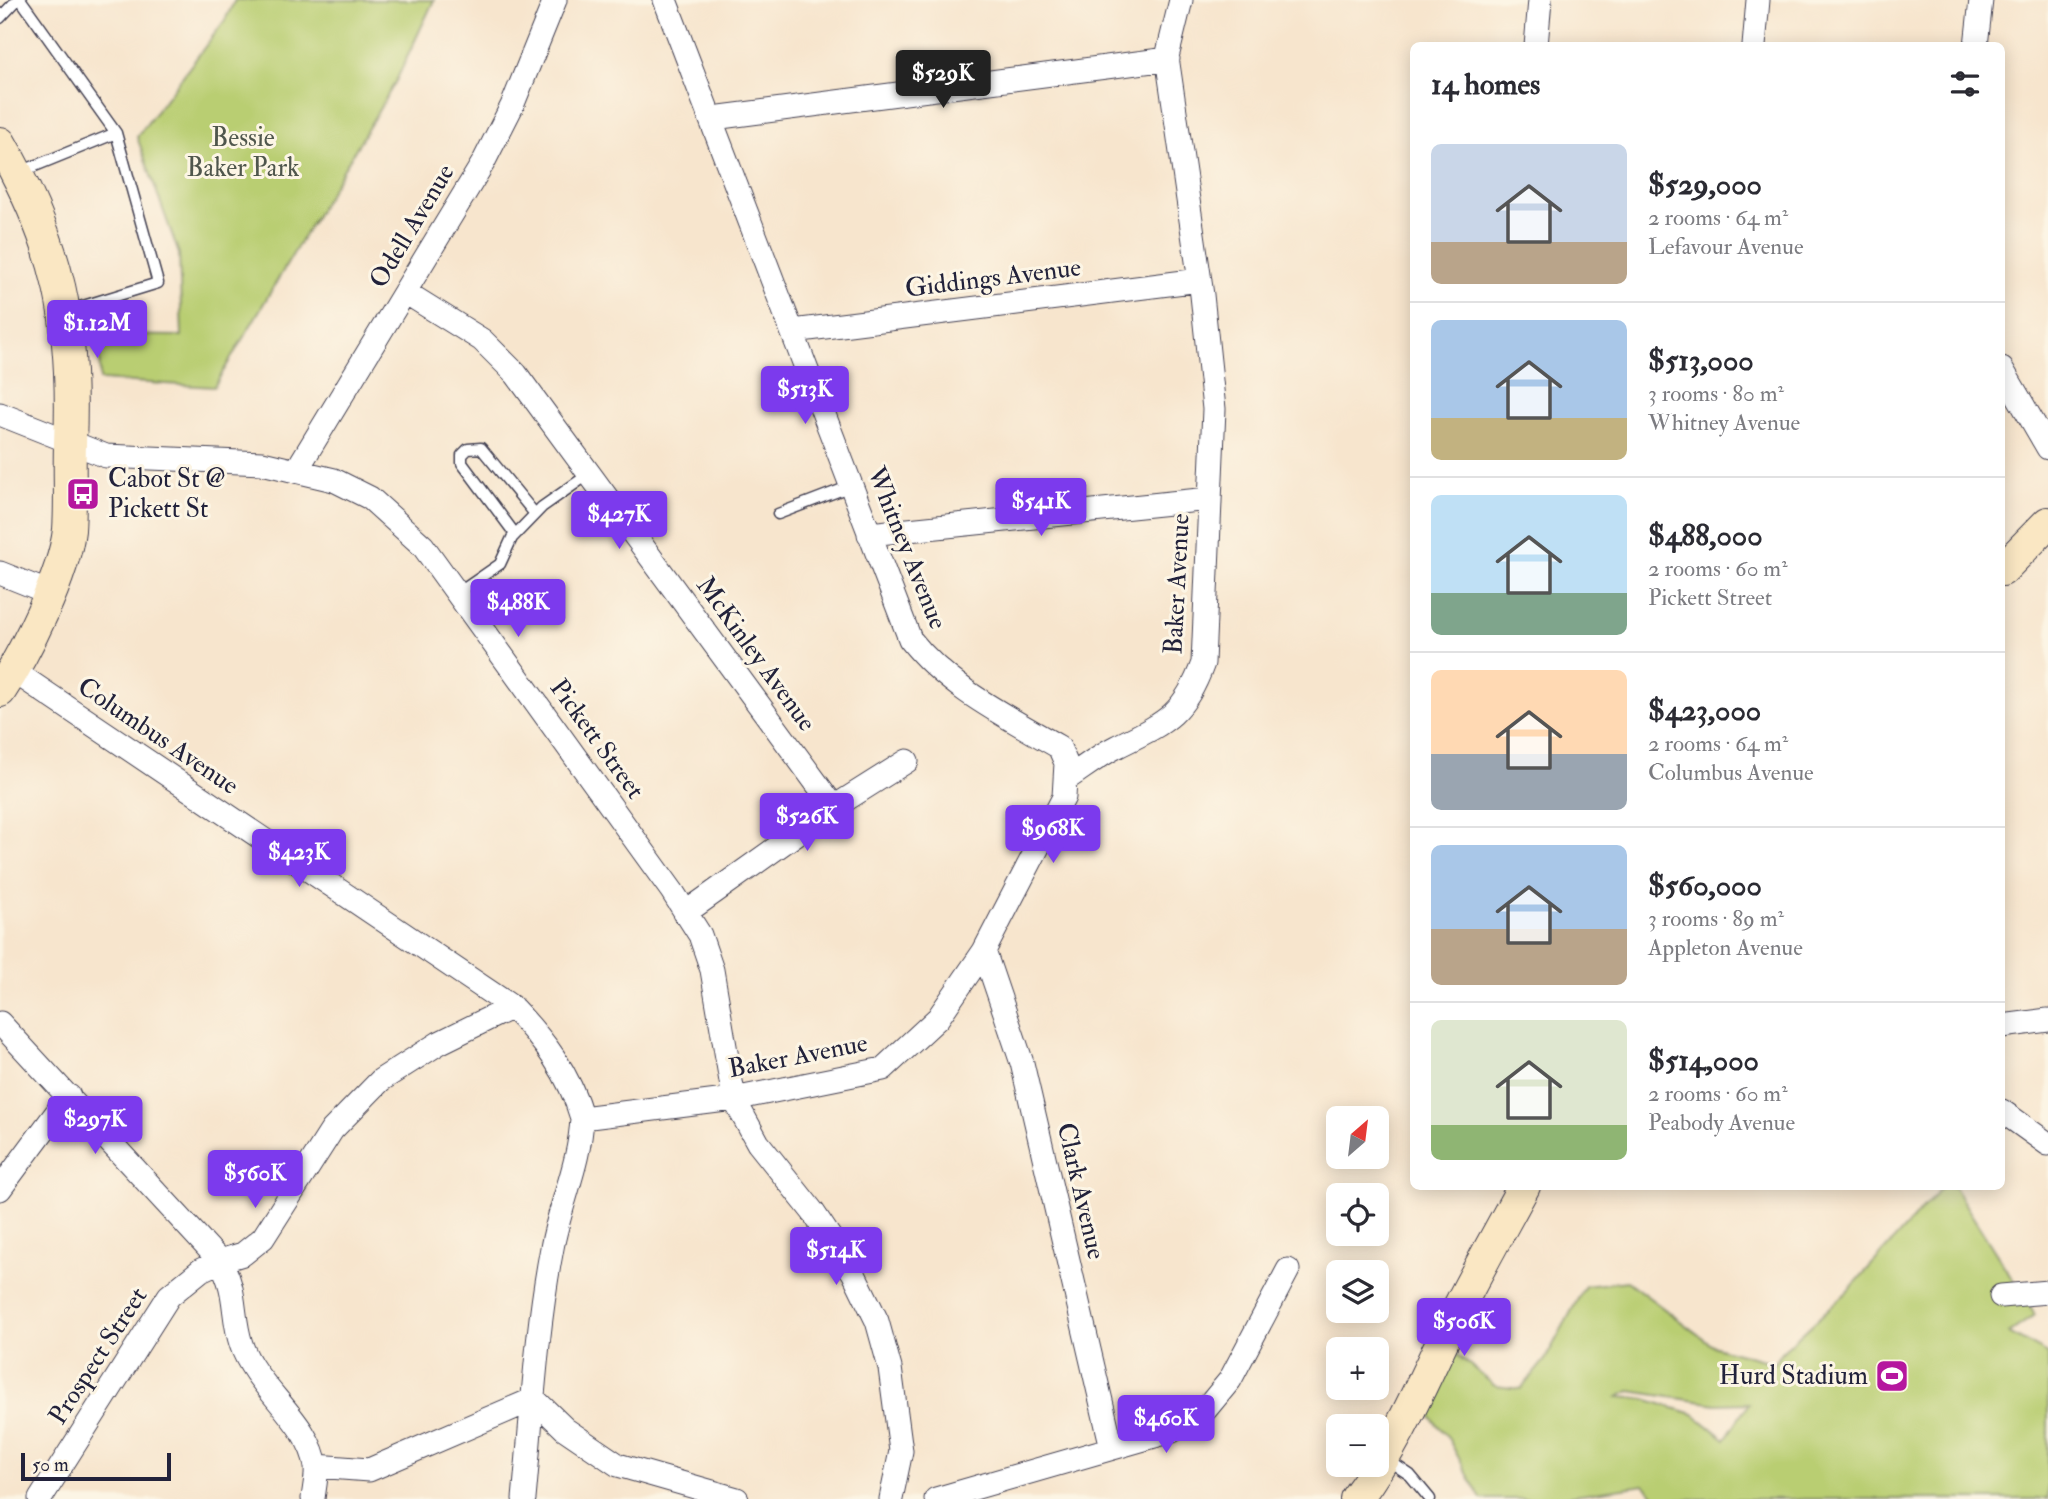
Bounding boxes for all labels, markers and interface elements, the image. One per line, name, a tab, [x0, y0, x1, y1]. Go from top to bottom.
pin: $529K	[894, 50, 992, 110]
text: $529K	[912, 58, 974, 87]
icon: filters	[1946, 65, 1984, 103]
text: 14 homes	[1431, 66, 1540, 103]
park label: Bessie Baker Park	[186, 122, 300, 184]
street label: Odell Avenue	[363, 158, 462, 294]
text: $529,000	[1648, 166, 1762, 203]
icon: home	[1487, 172, 1571, 256]
text: 2 rooms · 64 m²	[1648, 203, 1788, 232]
text: Lefavour Avenue	[1648, 232, 1804, 261]
street label: Giddings Avenue	[903, 251, 1083, 305]
pin: $1.12M	[40, 300, 154, 360]
text: $1.12M	[63, 308, 131, 337]
text: $513,000	[1648, 342, 1754, 379]
icon: home	[1487, 348, 1571, 432]
pin: $513K	[756, 366, 854, 426]
text: $513K	[777, 374, 833, 403]
text: 3 rooms · 80 m²	[1648, 379, 1784, 408]
text: Whitney Avenue	[1648, 408, 1800, 437]
street label: Whitney Avenue	[860, 461, 954, 634]
place label: Cabot St @ Pickett St	[108, 463, 225, 525]
bus stop icon: Cabot St @ Pickett St	[64, 475, 102, 513]
pin: $541K	[992, 478, 1090, 538]
text: $541K	[1011, 486, 1071, 515]
pin: $427K	[570, 491, 668, 551]
text: $427K	[587, 499, 651, 528]
street label: Baker Avenue	[1157, 513, 1197, 655]
text: $488,000	[1648, 517, 1763, 554]
icon: home	[1487, 523, 1571, 607]
text: 2 rooms · 60 m²	[1648, 554, 1788, 583]
street label: McKinley Avenue	[689, 571, 823, 738]
pin: $488K	[469, 580, 567, 639]
text: Pickett Street	[1648, 583, 1772, 612]
text: $488K	[486, 587, 550, 616]
street label: Columbus Avenue	[71, 670, 245, 802]
street label: Pickett Street	[543, 673, 651, 805]
text: $423,000	[1648, 692, 1761, 729]
icon: home	[1487, 698, 1571, 782]
text: 2 rooms · 64 m²	[1648, 729, 1788, 758]
text: Columbus Avenue	[1648, 758, 1814, 787]
pin: $526K	[758, 794, 856, 853]
text: $526K	[776, 801, 838, 830]
pin: $968K	[1004, 806, 1102, 865]
text: $968K	[1021, 813, 1085, 842]
pin: $423K	[250, 830, 348, 889]
text: $423K	[268, 837, 330, 866]
text: $560,000	[1648, 867, 1762, 904]
icon: home	[1487, 873, 1571, 957]
text: 3 rooms · 89 m²	[1648, 904, 1784, 933]
text: Appleton Avenue	[1648, 933, 1803, 962]
street label: Baker Avenue	[726, 1027, 870, 1085]
text: $514,000	[1648, 1042, 1759, 1079]
icon: home	[1487, 1048, 1571, 1132]
text: 2 rooms · 60 m²	[1648, 1079, 1788, 1108]
pin: $297K	[46, 1096, 144, 1156]
text: $297K	[63, 1104, 127, 1133]
north arrow	[1326, 1106, 1390, 1169]
map controls	[1326, 1106, 1389, 1477]
text: Peabody Avenue	[1648, 1108, 1795, 1137]
street label: Clark Avenue	[1050, 1120, 1112, 1263]
pin: $560K	[206, 1150, 304, 1210]
text: $560K	[224, 1158, 286, 1187]
button: locate	[1326, 1183, 1389, 1246]
pin: $514K	[787, 1228, 885, 1287]
text: $514K	[806, 1235, 866, 1264]
button: layers	[1326, 1260, 1389, 1323]
street label: Prospect Street	[42, 1281, 155, 1431]
pin: $506K	[1415, 1298, 1513, 1358]
text: $506K	[1433, 1306, 1495, 1335]
button: +	[1326, 1337, 1389, 1400]
sports icon: Hurd Stadium	[1873, 1357, 1911, 1395]
place label: Hurd Stadium	[1719, 1360, 1868, 1392]
pin: $460K	[1117, 1396, 1215, 1455]
text: $460K	[1134, 1403, 1198, 1432]
button: −	[1326, 1414, 1389, 1477]
scale bar	[21, 1450, 172, 1482]
text: 50 m	[32, 1453, 69, 1477]

